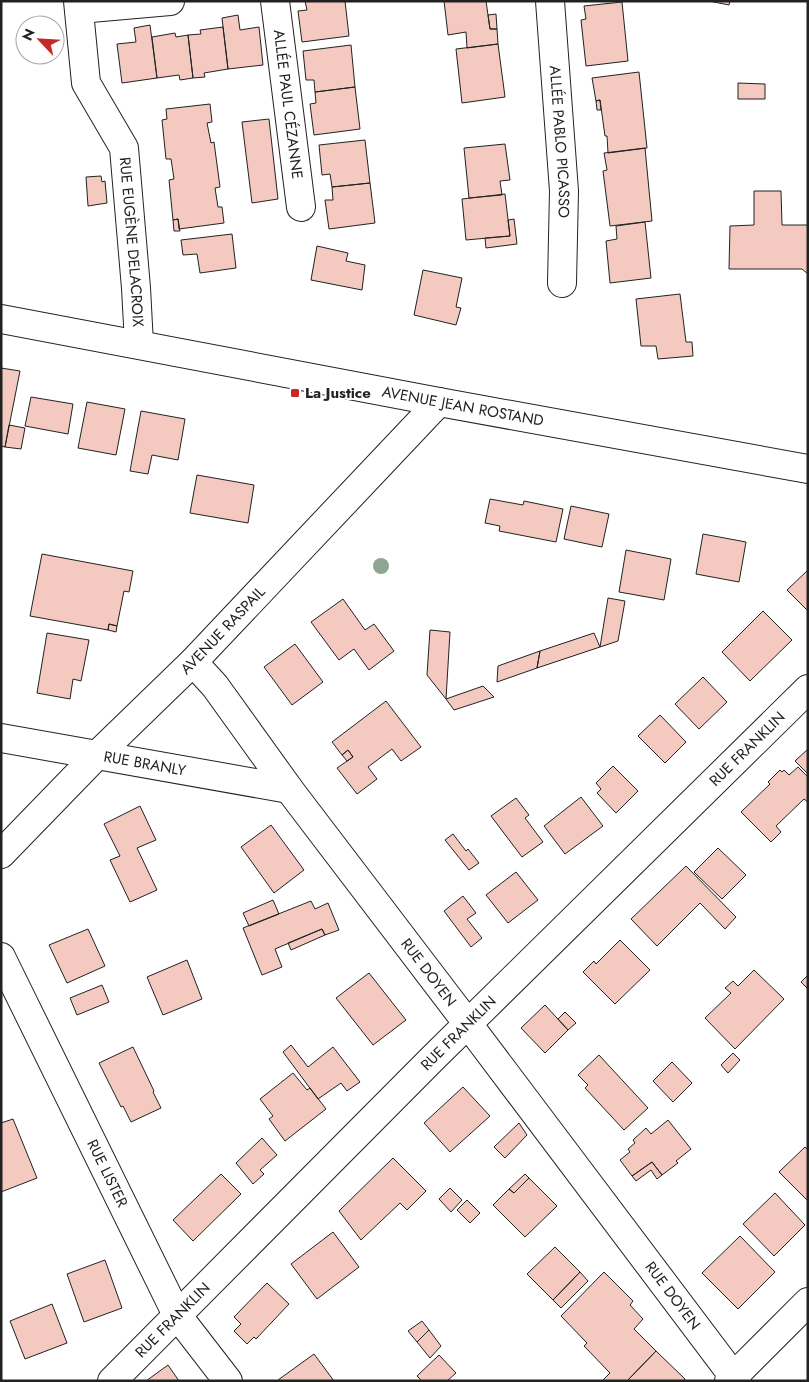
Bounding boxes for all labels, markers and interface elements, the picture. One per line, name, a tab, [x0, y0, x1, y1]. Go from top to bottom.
north arrow	[15, 15, 65, 65]
text: N	[17, 25, 40, 44]
street label: ALLÉE PAUL CÉZANNE	[268, 28, 308, 180]
street label: ALLÉE PABLO PICASSO	[544, 65, 575, 218]
street label: RUE EUGÈNE DELACROIX	[114, 156, 149, 328]
street label: AVENUE JEAN ROSTAND	[380, 380, 545, 432]
place label: La Justice	[305, 382, 371, 404]
marker: La Justice	[289, 387, 301, 399]
street label: AVENUE RASPAIL	[175, 581, 270, 680]
street label: RUE FRANKLIN	[704, 707, 790, 791]
street label: RUE BRANLY	[102, 745, 188, 782]
street label: RUE DOYEN	[396, 934, 462, 1011]
street label: RUE FRANKLIN	[416, 991, 501, 1075]
street label: RUE LISTER	[81, 1136, 134, 1211]
street label: RUE DOYEN	[640, 1257, 706, 1334]
street label: RUE FRANKLIN	[130, 1277, 215, 1363]

